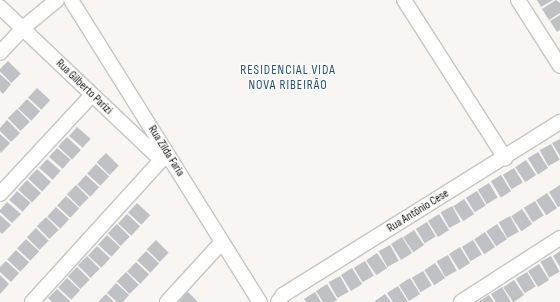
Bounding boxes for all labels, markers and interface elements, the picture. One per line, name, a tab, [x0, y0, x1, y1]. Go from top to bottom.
street label: Rua Gilberto Parizi	[53, 56, 115, 118]
district label: RESIDENCIAL VIDA NOVA RIBEIRÃO	[240, 63, 336, 94]
street label: Rua Zilda Faria	[145, 123, 187, 179]
street label: Rua Antônio Cese	[384, 186, 452, 236]

